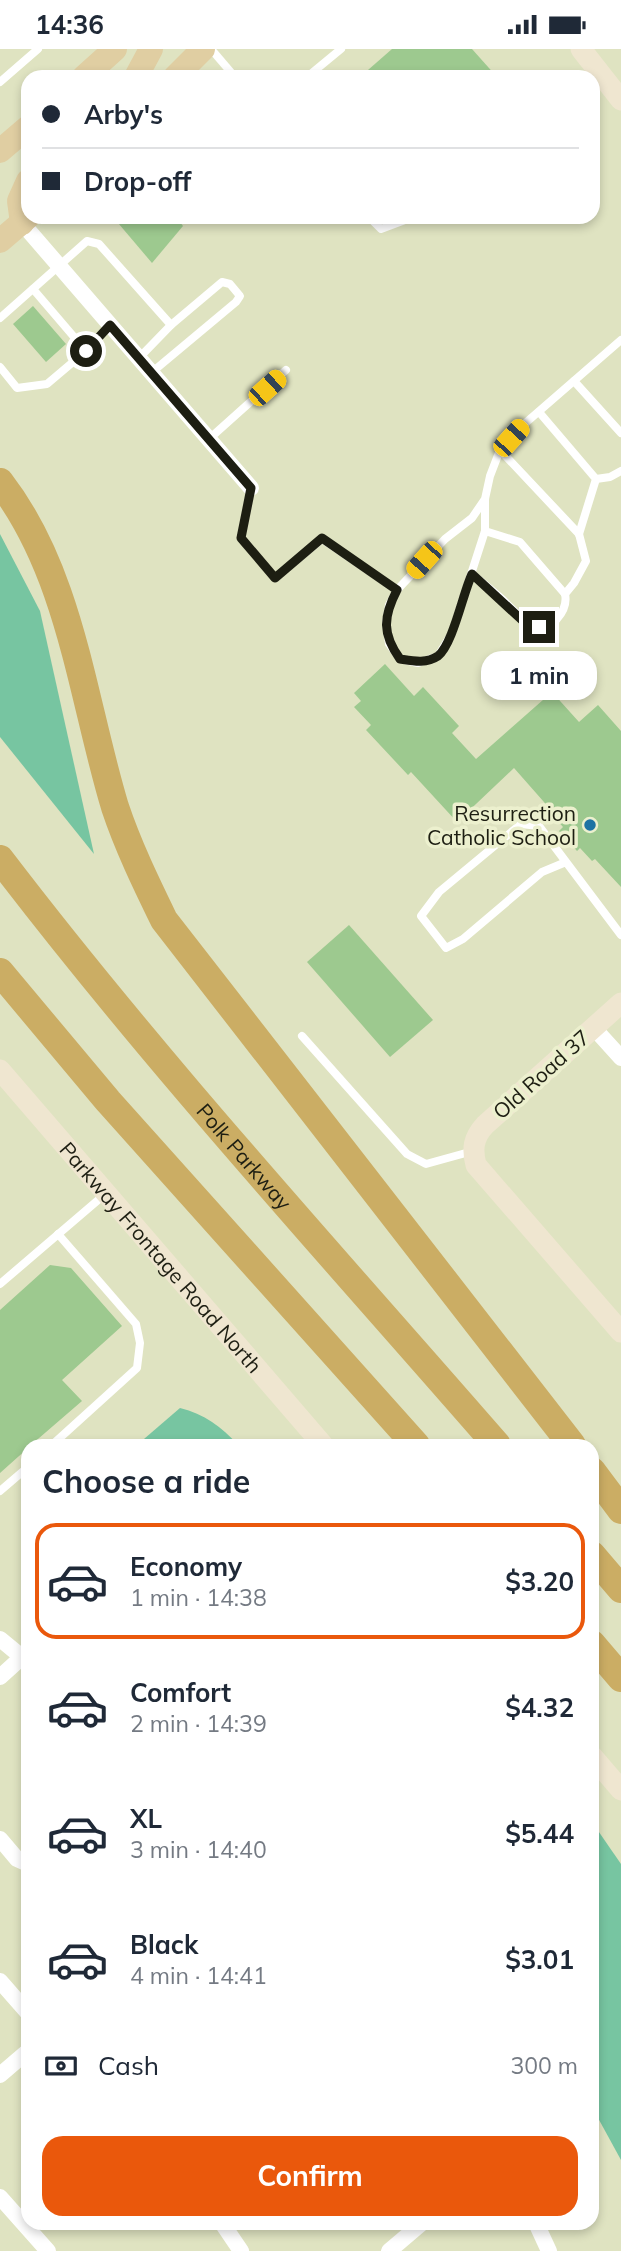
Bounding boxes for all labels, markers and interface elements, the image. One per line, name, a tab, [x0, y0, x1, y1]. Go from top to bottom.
text: 14:36	[35, 8, 104, 41]
text: Arby's	[84, 98, 163, 131]
text: Drop-off	[84, 165, 191, 198]
route start	[70, 335, 102, 367]
car	[245, 366, 290, 410]
car	[490, 415, 533, 461]
car	[403, 537, 446, 583]
route end	[523, 611, 555, 643]
callout: 1 min	[481, 651, 597, 701]
text: 1 min	[509, 661, 569, 690]
place label: Resurrection Catholic School	[427, 800, 576, 850]
marker: Resurrection Catholic School	[582, 817, 598, 833]
street label: Old Road 37	[487, 1024, 595, 1124]
street label: Polk Parkway	[191, 1098, 297, 1215]
street label: Parkway Frontage Road North	[55, 1136, 268, 1378]
text: Choose a ride	[42, 1461, 250, 1501]
icon: car	[46, 1550, 109, 1613]
text: Economy	[130, 1550, 242, 1583]
text: $3.20	[505, 1565, 574, 1598]
text: 1 min · 14:38	[130, 1583, 267, 1612]
icon: car	[46, 1676, 109, 1739]
text: Comfort	[130, 1676, 231, 1709]
text: $4.32	[505, 1691, 574, 1724]
text: 2 min · 14:39	[130, 1709, 267, 1738]
icon: car	[46, 1802, 109, 1865]
text: XL	[130, 1802, 162, 1835]
text: $5.44	[505, 1817, 574, 1850]
text: 3 min · 14:40	[130, 1835, 267, 1864]
icon: car	[46, 1928, 109, 1991]
text: Black	[130, 1928, 198, 1961]
text: $3.01	[505, 1943, 574, 1976]
text: 4 min · 14:41	[130, 1961, 267, 1990]
icon: cash	[42, 2047, 80, 2085]
text: Cash	[98, 2049, 159, 2082]
text: 300 m	[510, 2051, 578, 2080]
button: Confirm	[42, 2136, 578, 2216]

